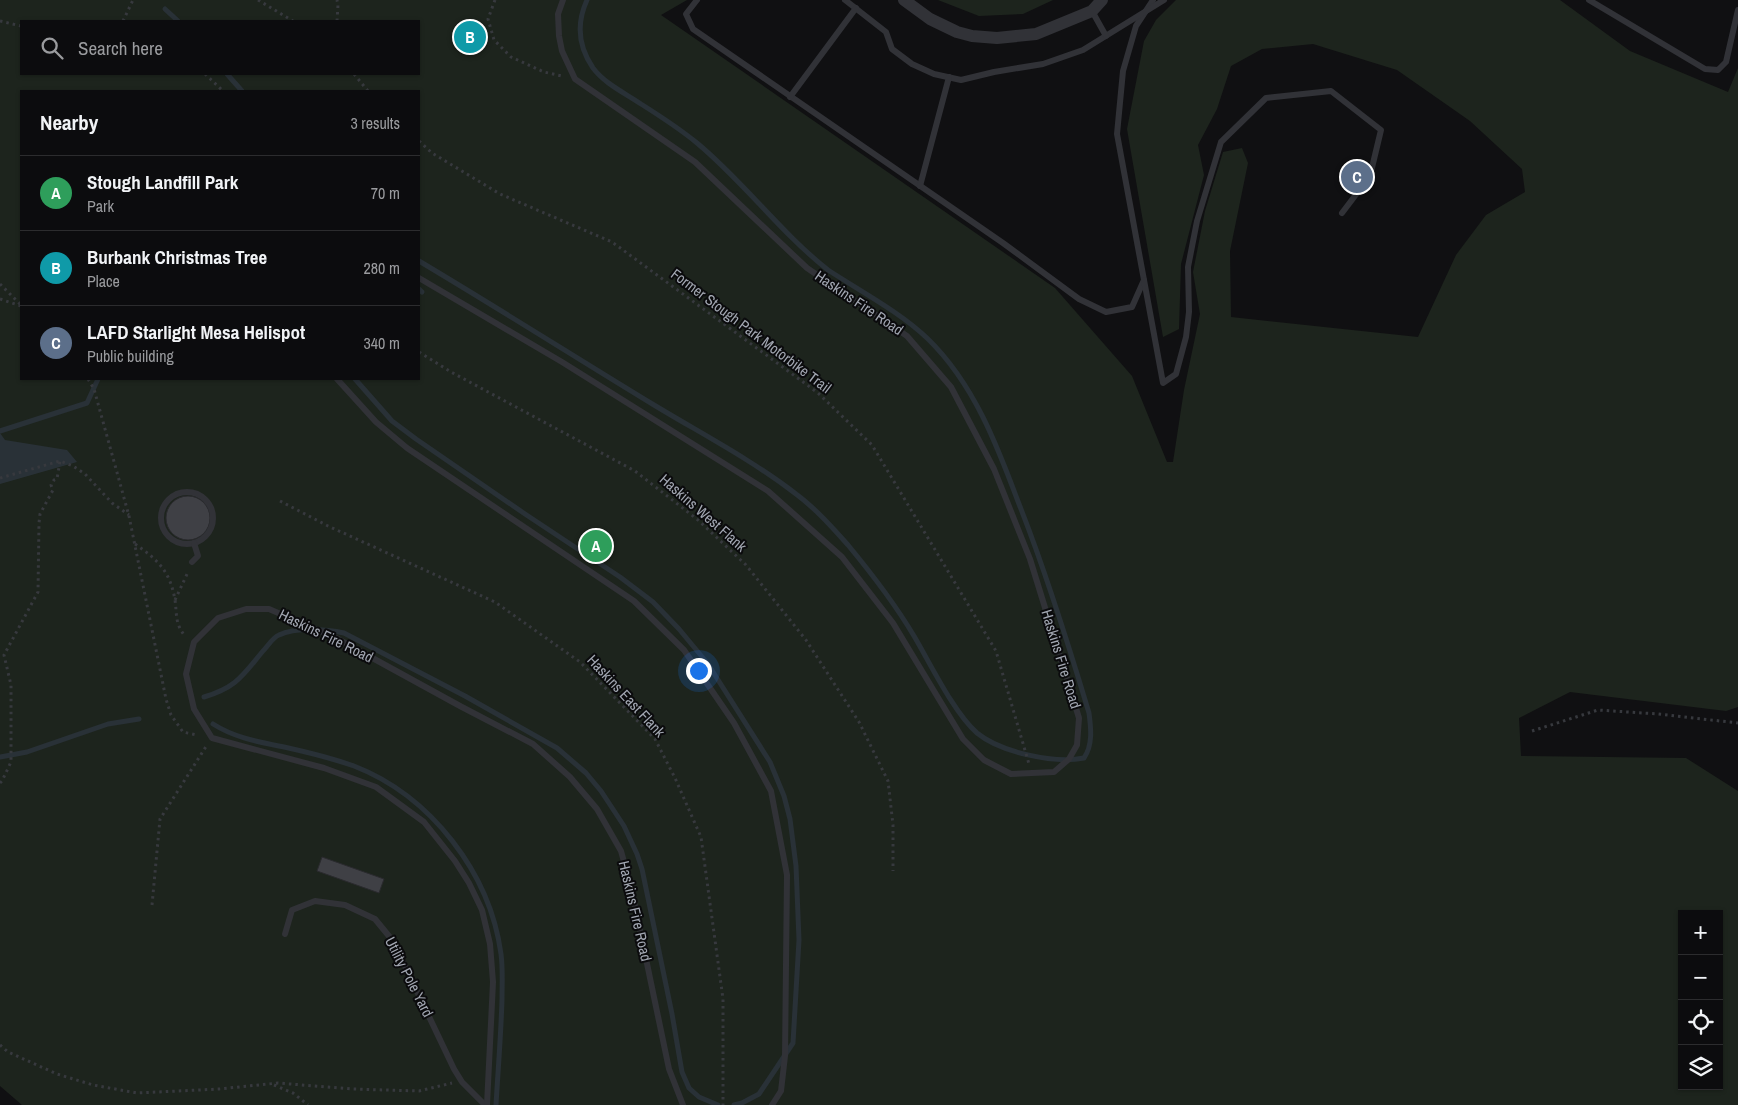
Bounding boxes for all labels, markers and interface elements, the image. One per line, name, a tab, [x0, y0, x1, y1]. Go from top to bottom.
pin: B	[454, 18, 486, 56]
search box	[20, 20, 420, 75]
icon: search	[38, 34, 66, 62]
text: Search here	[78, 35, 163, 61]
text: Nearby	[40, 108, 98, 137]
text: 3 results	[350, 112, 400, 134]
pin: C	[1341, 158, 1373, 196]
text: Stough Landfill Park	[87, 169, 239, 195]
text: A	[51, 182, 61, 204]
text: 70 m	[371, 182, 400, 204]
text: Park	[87, 195, 114, 217]
text: Burbank Christmas Tree	[87, 244, 267, 270]
text: B	[51, 257, 61, 279]
text: 280 m	[364, 257, 400, 279]
street label: Former Stough Park Motorbike Trail	[667, 263, 836, 398]
street label: Haskins Fire Road	[811, 265, 908, 340]
text: Place	[87, 270, 120, 292]
text: LAFD Starlight Mesa Helispot	[87, 319, 305, 345]
text: C	[51, 332, 61, 354]
text: 340 m	[364, 332, 400, 354]
text: Public building	[87, 345, 174, 367]
street label: Haskins West Flank	[655, 469, 752, 557]
pin: A	[580, 527, 612, 565]
street label: Haskins Fire Road	[276, 604, 377, 667]
street label: Haskins Fire Road	[1036, 607, 1087, 711]
street label: Haskins East Flank	[583, 650, 671, 742]
your location	[686, 658, 712, 684]
street label: Haskins Fire Road	[614, 859, 657, 963]
map controls	[1678, 910, 1723, 1090]
button: +	[1678, 910, 1723, 955]
street label: Utility Pole Yard	[380, 933, 439, 1021]
button: −	[1678, 955, 1723, 1000]
button: locate	[1678, 1000, 1723, 1045]
button: layers	[1678, 1045, 1723, 1090]

